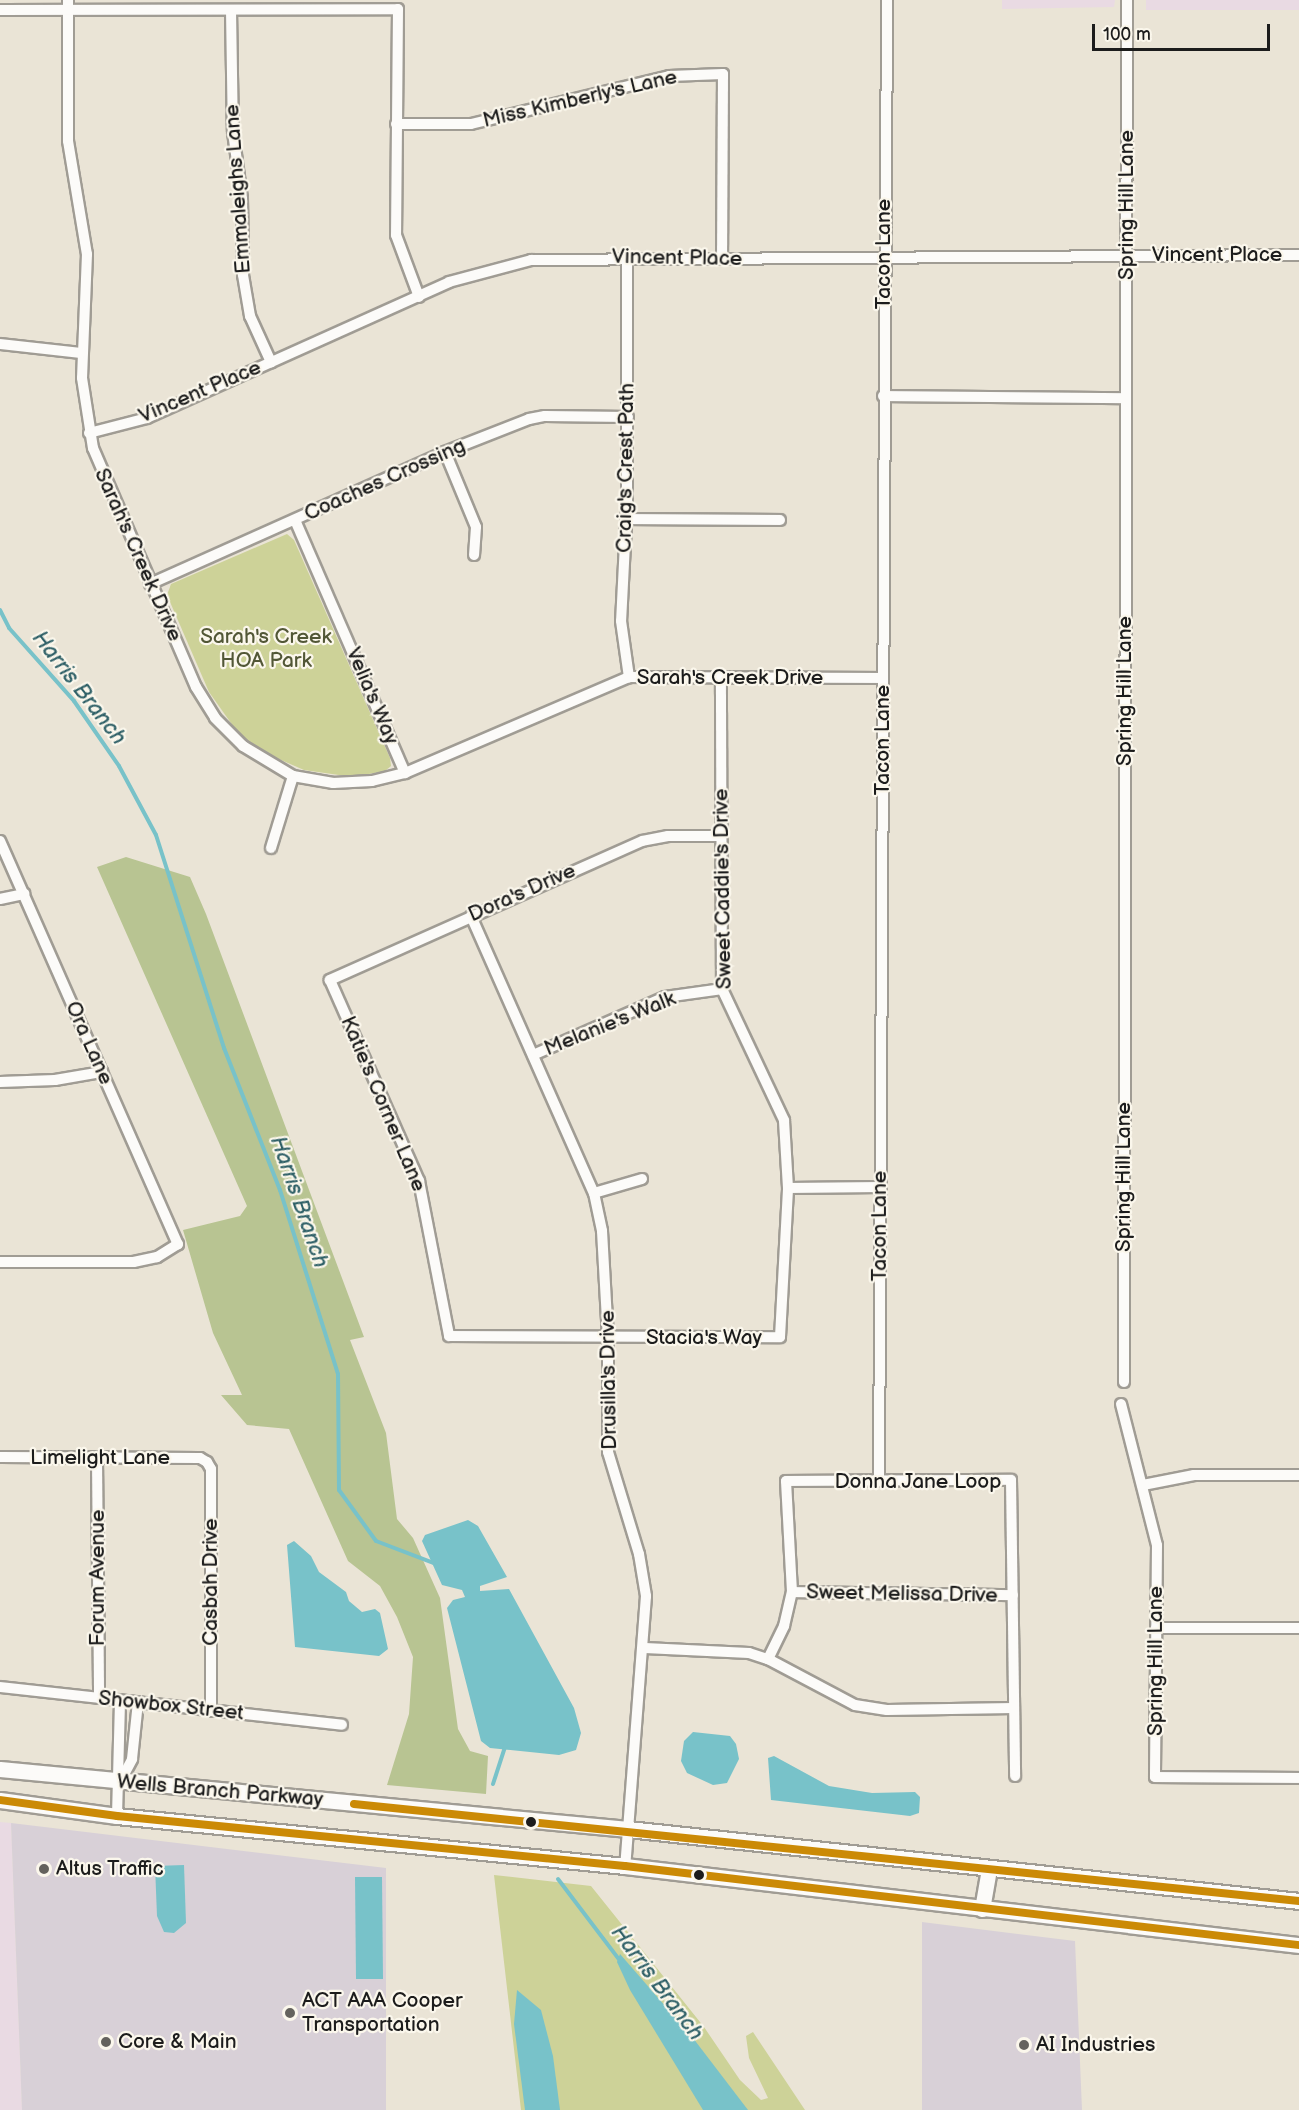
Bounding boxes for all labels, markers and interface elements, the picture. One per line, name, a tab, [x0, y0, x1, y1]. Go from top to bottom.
scale bar	[1095, 12, 1274, 50]
text: 100 m	[1103, 24, 1151, 45]
street label: Miss Kimberly's Lane	[480, 64, 680, 134]
street label: Emmaleighs Lane	[220, 103, 256, 275]
street label: Spring Hill Lane	[1114, 130, 1140, 280]
street label: Tacon Lane	[871, 199, 897, 309]
street label: Vincent Place	[1152, 242, 1282, 268]
street label: Vincent Place	[612, 244, 742, 272]
street label: Vincent Place	[135, 355, 265, 429]
street label: Craig's Crest Path	[612, 383, 640, 553]
street label: Coaches Crossing	[301, 433, 469, 527]
street label: Sarah's Creek Drive	[89, 465, 187, 645]
street label: Spring Hill Lane	[1112, 616, 1138, 766]
park label: Sarah's Creek HOA Park	[200, 624, 332, 674]
water label: Harris Branch	[26, 626, 132, 750]
street label: Velia's Way	[340, 643, 404, 749]
street label: Sarah's Creek Drive	[637, 665, 823, 691]
street label: Tacon Lane	[870, 685, 896, 795]
street label: Sweet Caddie's Drive	[709, 788, 737, 990]
street label: Dora's Drive	[464, 858, 580, 928]
street label: Melanie's Walk	[540, 986, 680, 1062]
street label: Ora Lane	[60, 998, 118, 1088]
street label: Katie's Corner Lane	[335, 1013, 431, 1195]
street label: Spring Hill Lane	[1111, 1102, 1137, 1252]
water label: Harris Branch	[264, 1133, 334, 1271]
street label: Tacon Lane	[867, 1171, 893, 1281]
street label: Drusilla's Drive	[595, 1310, 623, 1450]
street label: Stacia's Way	[645, 1325, 763, 1351]
street label: Limelight Lane	[30, 1445, 170, 1471]
street label: Donna Jane Loop	[834, 1469, 1002, 1495]
street label: Forum Avenue	[85, 1510, 111, 1646]
street label: Casbah Drive	[198, 1518, 224, 1646]
street label: Sweet Melissa Drive	[806, 1580, 998, 1608]
street label: Spring Hill Lane	[1143, 1586, 1169, 1736]
street label: Showbox Street	[97, 1686, 245, 1726]
street label: Wells Branch Parkway	[116, 1769, 324, 1813]
unlabelled marker	[525, 1816, 537, 1828]
place label: Altus Traffic	[56, 1856, 164, 1882]
marker: Altus Traffic	[37, 1862, 51, 1876]
unlabelled marker	[693, 1869, 705, 1881]
water label: Harris Branch	[605, 1920, 709, 2046]
place label: ACT AAA Cooper Transportation	[302, 1988, 463, 2038]
marker: ACT AAA Cooper Transportation	[283, 2006, 297, 2020]
place label: Core & Main	[118, 2029, 237, 2055]
place label: AI Industries	[1036, 2032, 1155, 2058]
marker: Core & Main	[99, 2035, 113, 2049]
marker: AI Industries	[1017, 2038, 1031, 2052]

